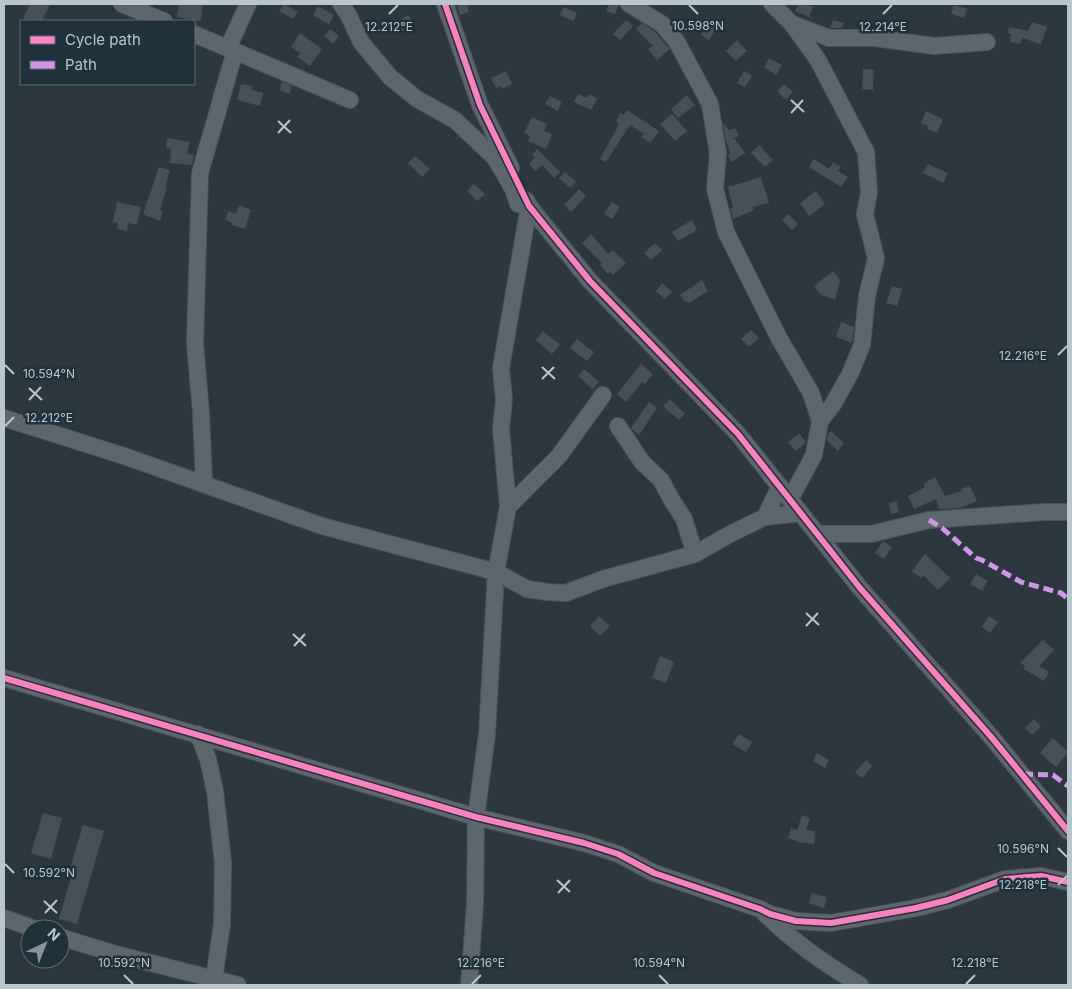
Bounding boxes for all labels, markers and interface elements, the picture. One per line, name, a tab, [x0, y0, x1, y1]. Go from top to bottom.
text: 10.598°N	[672, 18, 724, 33]
text: 12.212°E	[365, 19, 413, 34]
text: 12.214°E	[859, 19, 907, 34]
legend	[20, 20, 195, 85]
text: Cycle path	[65, 30, 141, 49]
text: Path	[65, 55, 97, 74]
text: 12.216°E	[999, 348, 1047, 363]
text: 10.594°N	[23, 366, 75, 381]
text: 12.212°E	[25, 410, 73, 425]
text: 10.596°N	[997, 841, 1049, 856]
text: 10.592°N	[23, 865, 75, 880]
text: 12.218°E	[999, 877, 1047, 892]
north arrow	[20, 919, 70, 969]
text: N	[45, 924, 64, 944]
text: 10.592°N	[98, 955, 150, 970]
text: 12.216°E	[457, 955, 505, 970]
text: 10.594°N	[633, 955, 685, 970]
text: 12.218°E	[951, 955, 999, 970]

